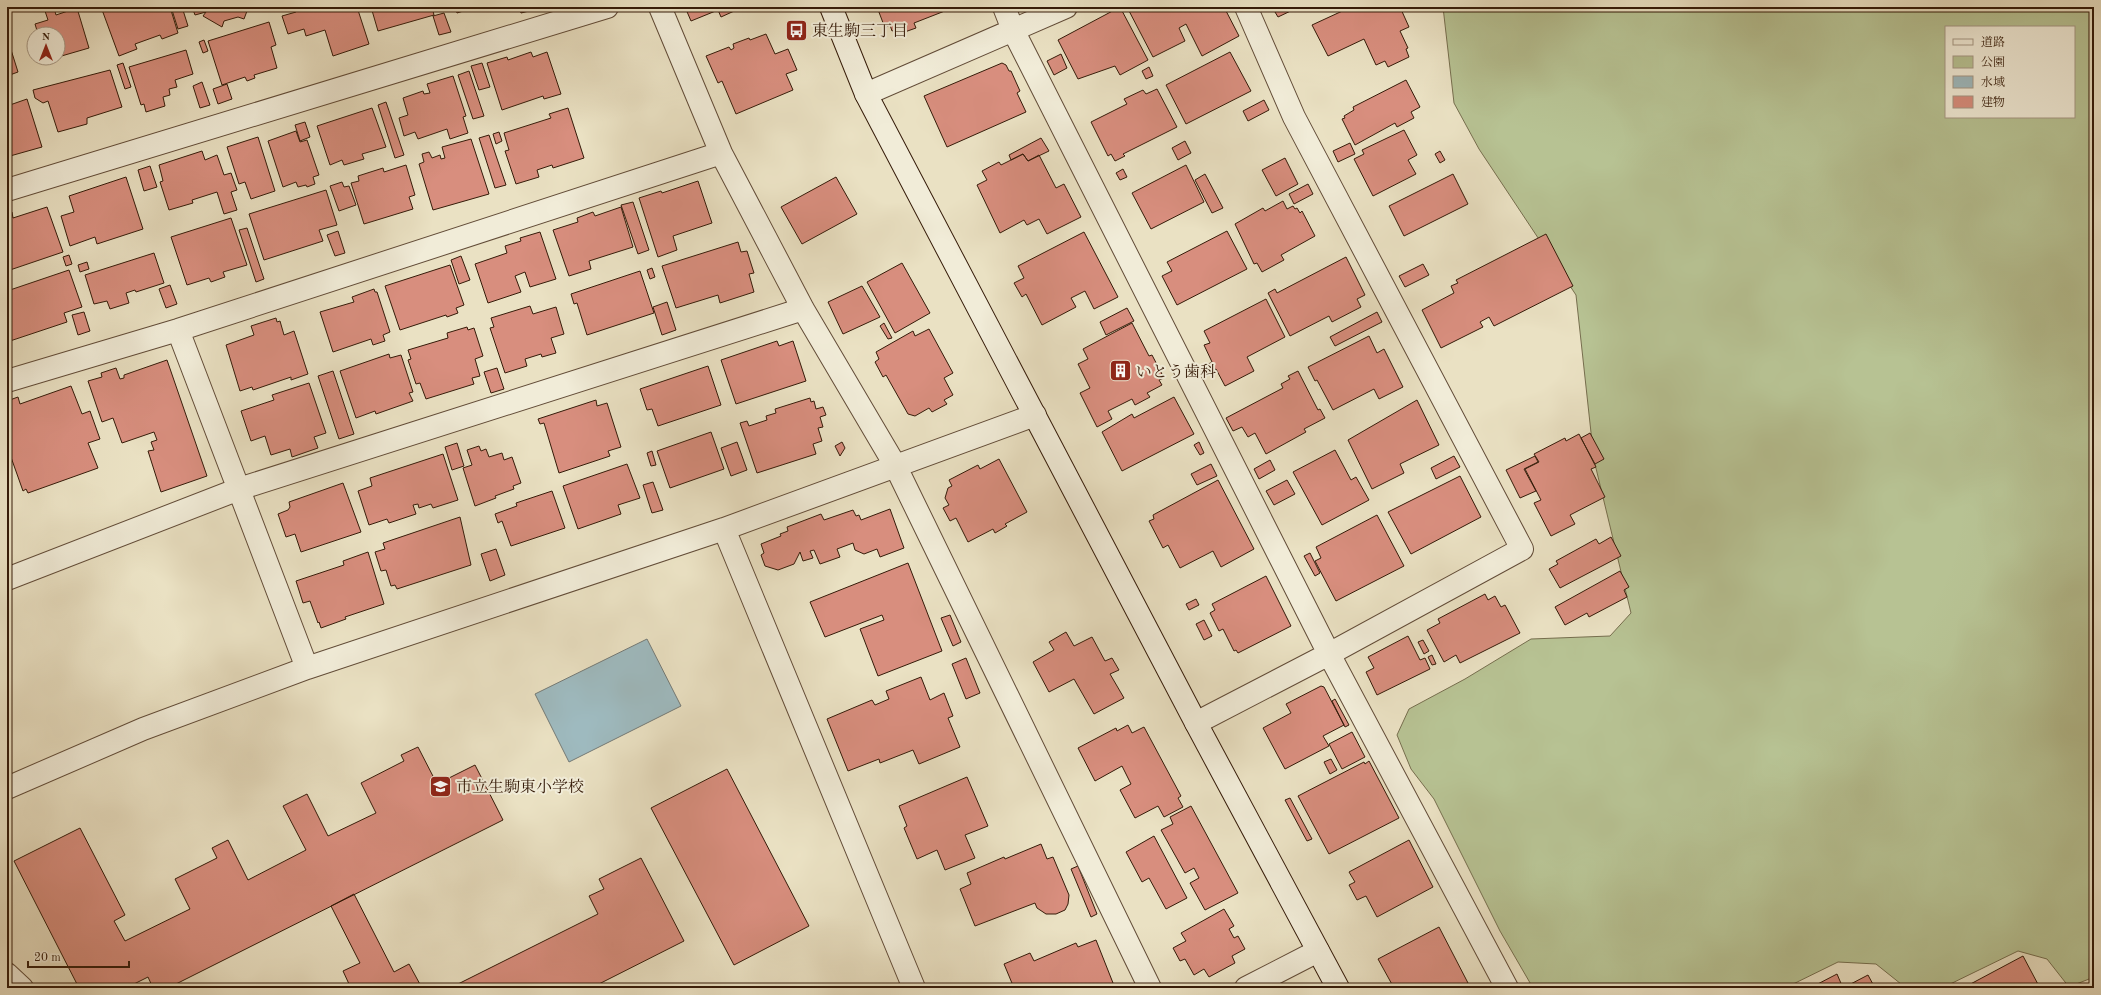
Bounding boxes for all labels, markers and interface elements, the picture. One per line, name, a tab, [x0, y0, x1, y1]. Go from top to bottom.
bus stop icon: 東生駒三丁目	[783, 17, 809, 43]
place label: 東生駒三丁目	[812, 22, 908, 40]
north arrow	[26, 26, 66, 66]
legend	[1945, 26, 2075, 118]
text: N	[42, 32, 51, 43]
text: 道路	[1981, 35, 2005, 49]
text: 公園	[1981, 56, 2005, 69]
text: 水域	[1981, 75, 2005, 89]
text: 建物	[1981, 95, 2005, 109]
building icon: いとう歯科	[1108, 358, 1134, 384]
place label: いとう歯科	[1136, 363, 1216, 381]
school or university icon: 市立生駒東小学校	[427, 773, 453, 799]
place label: 市立生駒東小学校	[456, 778, 584, 796]
scale bar	[28, 943, 129, 969]
text: 20 m	[34, 952, 61, 964]

